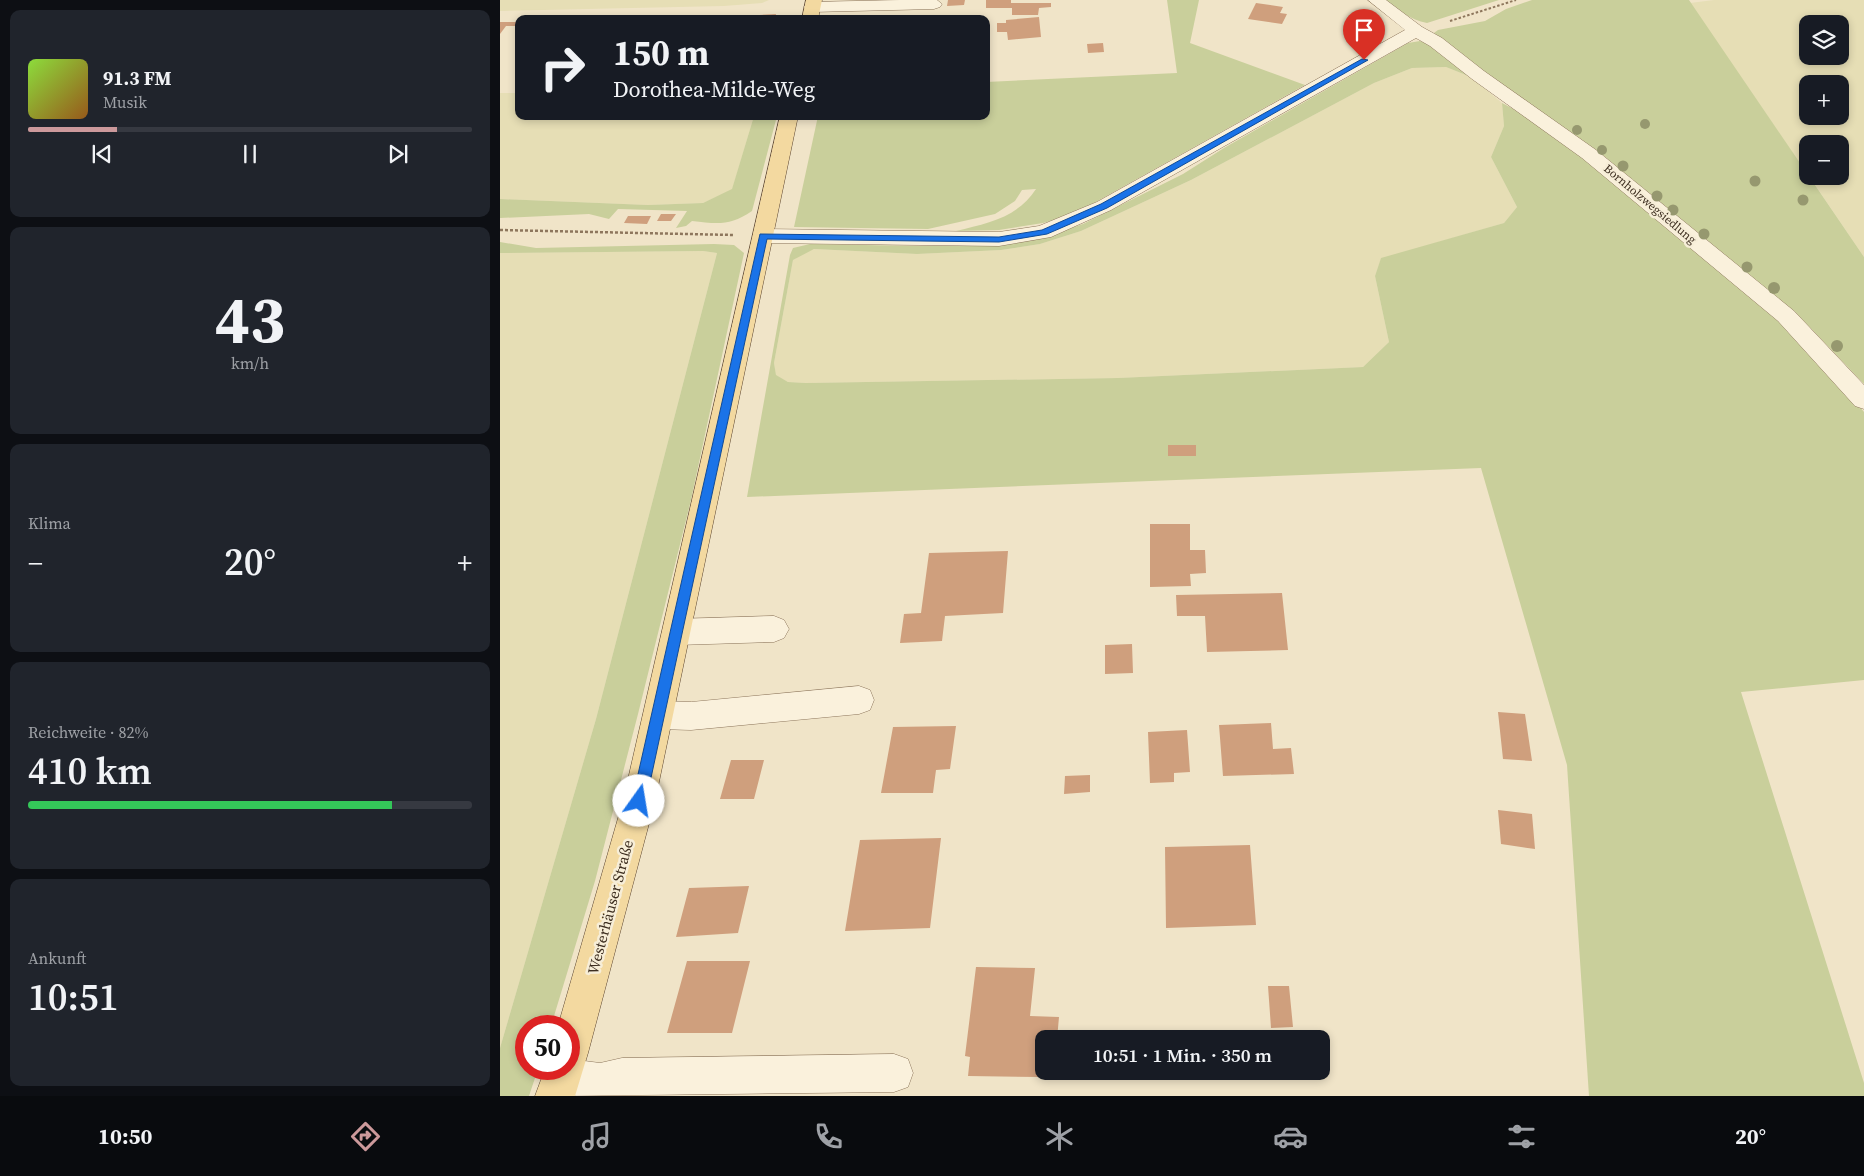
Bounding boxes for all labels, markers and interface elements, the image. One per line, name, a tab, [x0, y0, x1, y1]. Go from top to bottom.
pin	[1343, 9, 1385, 60]
map controls	[1799, 15, 1849, 185]
button: layers	[1799, 15, 1849, 65]
icon: arrive	[1350, 16, 1378, 44]
text: 150 m	[613, 29, 709, 77]
icon: right	[530, 35, 595, 100]
text: 91.3 FM	[103, 65, 172, 91]
text: Dorothea-Milde-Weg	[613, 74, 815, 104]
button: +	[1799, 75, 1849, 125]
text: Musik	[103, 91, 147, 113]
button: −	[1799, 135, 1849, 185]
icon: previous	[88, 140, 116, 168]
icon: pause	[236, 140, 264, 168]
icon: next	[384, 140, 412, 168]
street label: Bornholzwegsiedlung	[1600, 161, 1700, 247]
text: 43	[215, 275, 285, 364]
text: km/h	[231, 352, 269, 374]
text: Klima	[28, 512, 71, 534]
text: 20°	[224, 536, 276, 588]
text: −	[28, 544, 43, 582]
text: +	[457, 544, 472, 582]
text: Reichweite · 82%	[28, 721, 148, 743]
text: 410 km	[28, 745, 152, 797]
position arrow	[612, 774, 664, 826]
street label: Westerhäuser Straße	[582, 837, 638, 977]
text: Ankunft	[28, 947, 86, 969]
text: 10:51	[28, 971, 118, 1023]
speed limit sign: 50	[515, 1015, 580, 1080]
text: 10:51 · 1 Min. · 350 m	[1093, 1042, 1272, 1068]
icon: directions	[348, 1119, 383, 1154]
icon: music	[579, 1119, 614, 1154]
icon: phone	[811, 1119, 846, 1154]
icon: climate	[1042, 1119, 1077, 1154]
icon: car	[1273, 1119, 1308, 1154]
icon: filters	[1504, 1119, 1539, 1154]
text: 10:50	[98, 1121, 152, 1151]
text: 20°	[1735, 1121, 1766, 1151]

